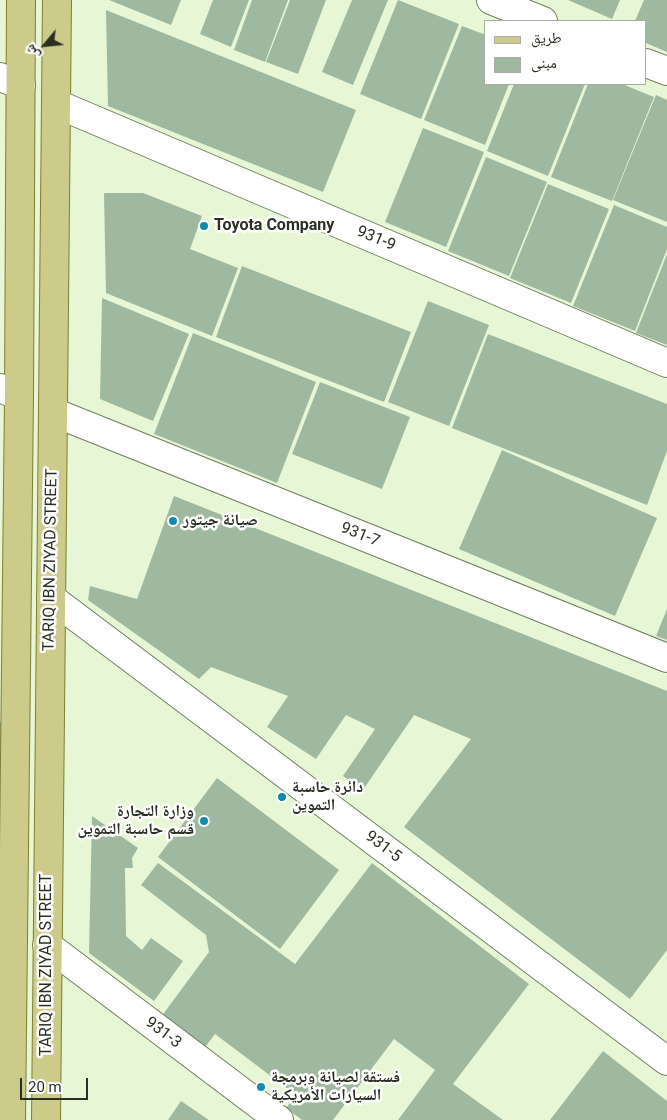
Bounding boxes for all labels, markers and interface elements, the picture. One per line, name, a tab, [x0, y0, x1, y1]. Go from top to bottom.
north arrow	[20, 20, 70, 70]
legend	[484, 20, 647, 85]
text: طريق	[531, 29, 562, 47]
text: ش	[21, 42, 42, 62]
text: مبنى	[531, 54, 557, 72]
place label: Toyota Company	[214, 216, 334, 236]
marker: Toyota Company	[198, 220, 210, 232]
street label: 931-9	[354, 222, 398, 256]
street label: TARIQ IBN ZIYAD STREET	[40, 469, 62, 651]
place label: صيانة جيتور	[183, 511, 258, 531]
marker: صيانة جيتور	[167, 515, 179, 527]
street label: 931-7	[338, 519, 382, 551]
place label: دائرة حاسبة التموين	[292, 778, 363, 816]
marker: دائرة حاسبة التموين	[276, 791, 288, 803]
place label: وزارة التجارة قسم حاسبة التموين	[78, 802, 194, 840]
marker: وزارة التجارة قسم حاسبة التموين	[198, 815, 210, 827]
street label: 931-5	[361, 827, 405, 867]
street label: TARIQ IBN ZIYAD STREET	[37, 874, 57, 1056]
street label: 931-3	[141, 1013, 185, 1053]
scale bar	[22, 1068, 90, 1100]
place label: فستقة لصيانة وبرمجة السيارات الأمريكية	[271, 1068, 400, 1106]
text: 20 m	[28, 1078, 62, 1096]
marker: فستقة لصيانة وبرمجة السيارات الأمريكية	[255, 1081, 267, 1093]

